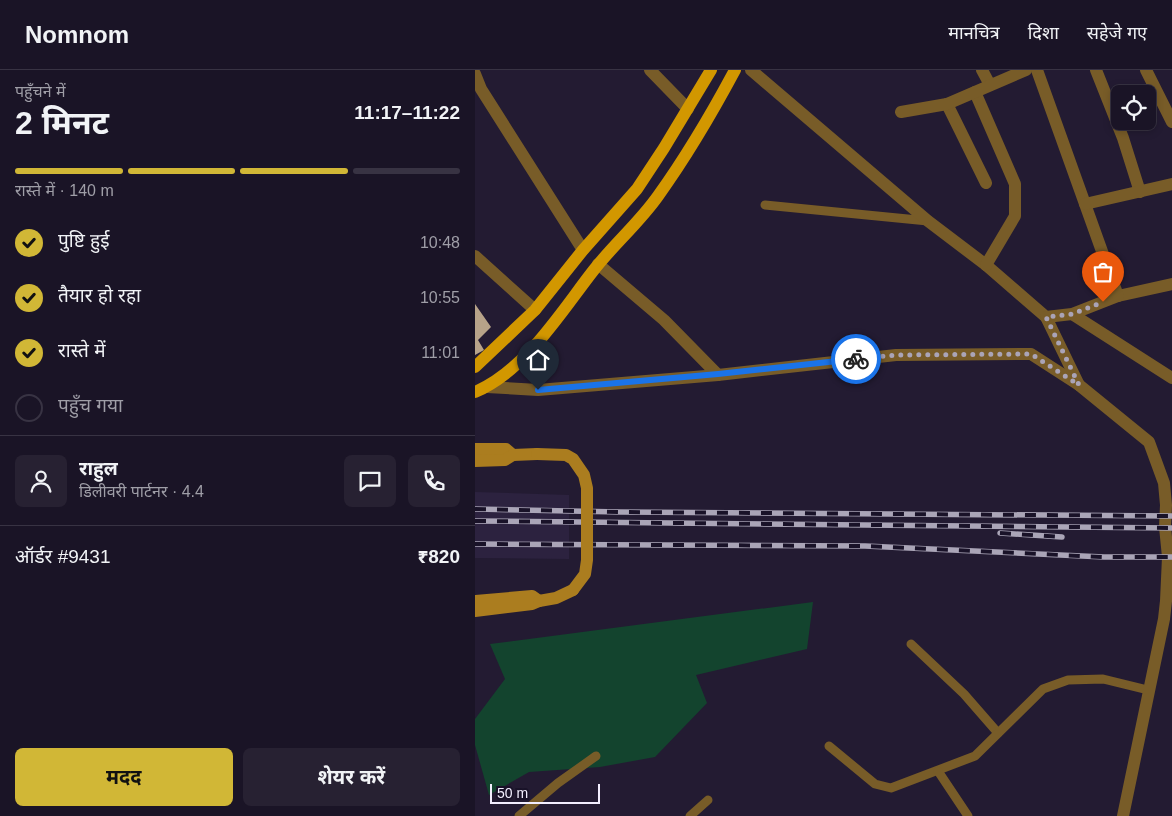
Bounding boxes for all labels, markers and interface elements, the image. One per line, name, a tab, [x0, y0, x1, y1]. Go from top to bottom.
text: Nomnom	[25, 21, 129, 48]
text: मानचित्र	[948, 23, 1000, 43]
text: दिशा	[1028, 23, 1059, 43]
text: सहेजे गए	[1087, 23, 1147, 43]
text: पहुँचने में	[15, 83, 66, 100]
map controls	[1111, 85, 1156, 130]
button: locate	[1111, 85, 1156, 130]
text: 11:17–11:22	[354, 102, 460, 123]
text: 2 मिनट	[15, 105, 109, 141]
text: रास्ते में · 140 m	[15, 182, 114, 199]
icon: check	[15, 229, 43, 257]
text: पुष्टि हुई	[58, 230, 110, 251]
text: 10:48	[420, 234, 460, 251]
pin	[1082, 251, 1124, 302]
icon: bag	[1089, 258, 1117, 286]
icon: check	[15, 284, 43, 312]
text: तैयार हो रहा	[58, 285, 141, 306]
text: 10:55	[420, 289, 460, 306]
courier	[831, 334, 881, 384]
icon: check	[15, 339, 43, 367]
pin	[517, 339, 559, 390]
text: रास्ते में	[58, 340, 106, 361]
text: 11:01	[421, 344, 460, 361]
icon: bike	[842, 345, 870, 373]
icon: home	[524, 346, 552, 374]
text: पहुँच गया	[58, 395, 123, 416]
button: person	[15, 455, 67, 507]
button: chat	[344, 455, 396, 507]
button: phone	[408, 455, 460, 507]
text: राहुल	[79, 458, 118, 479]
text: डिलीवरी पार्टनर · 4.4	[79, 483, 204, 500]
text: ऑर्डर #9431	[15, 546, 111, 567]
text: ₹820	[417, 546, 460, 567]
button: मदद	[15, 748, 233, 806]
button: शेयर करें	[243, 748, 460, 806]
scale bar	[490, 781, 600, 804]
text: 50 m	[497, 785, 528, 801]

